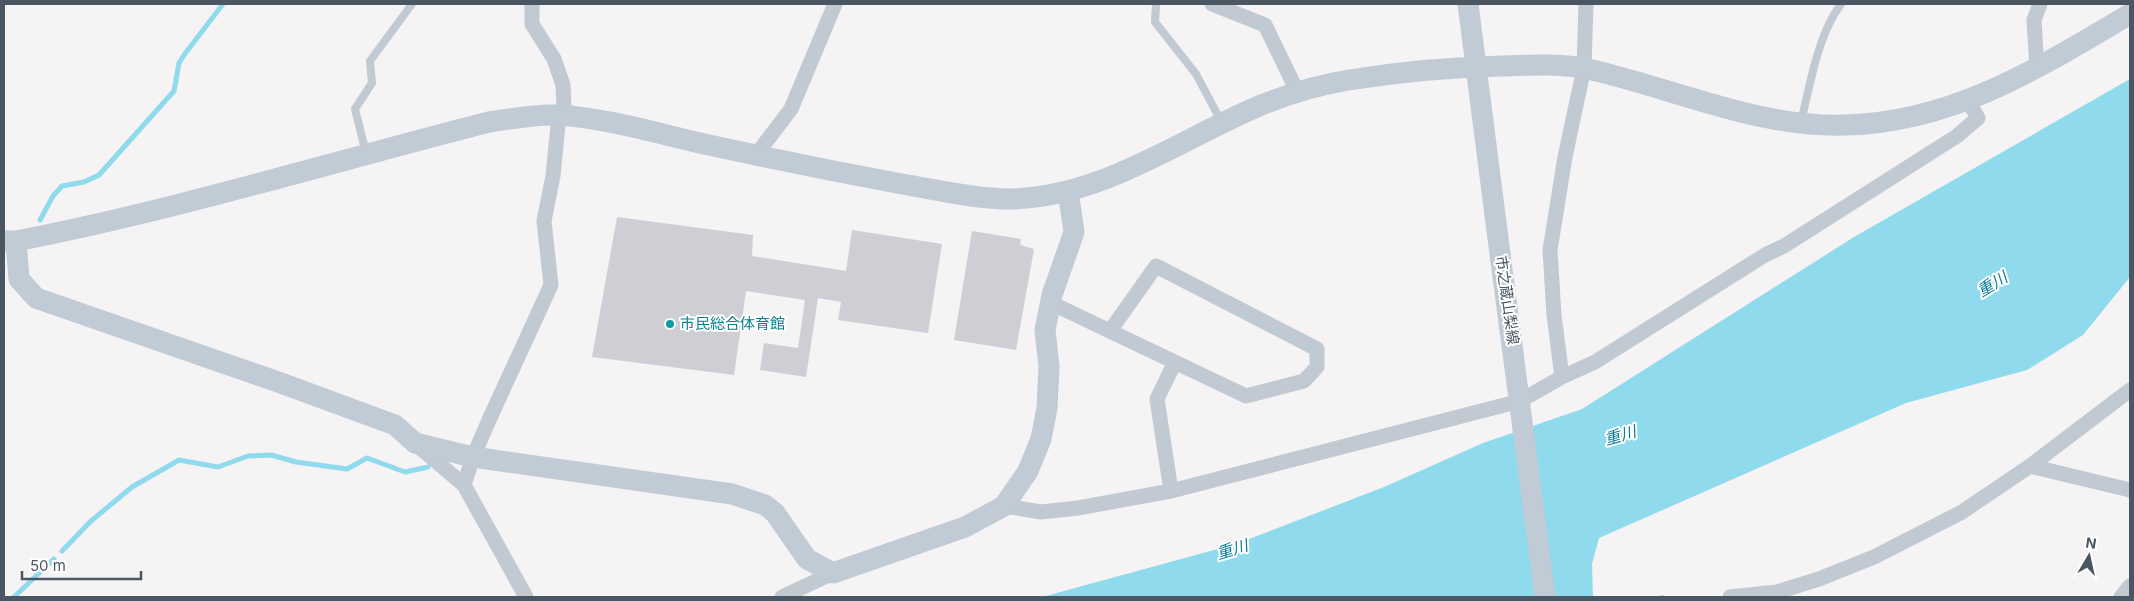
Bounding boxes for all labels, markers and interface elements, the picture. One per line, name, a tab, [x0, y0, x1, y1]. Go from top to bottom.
street label: 市之蔵山梨線	[1492, 254, 1523, 346]
water label: 重川	[1973, 266, 2013, 301]
place label: 市民総合体育館	[680, 314, 785, 333]
marker: 市民総合体育館	[664, 318, 676, 330]
water label: 重川	[1602, 420, 1640, 449]
north arrow	[2064, 531, 2114, 581]
text: N	[2085, 533, 2098, 552]
water label: 重川	[1214, 534, 1252, 563]
scale bar	[22, 548, 141, 580]
text: 50 m	[30, 556, 66, 575]

